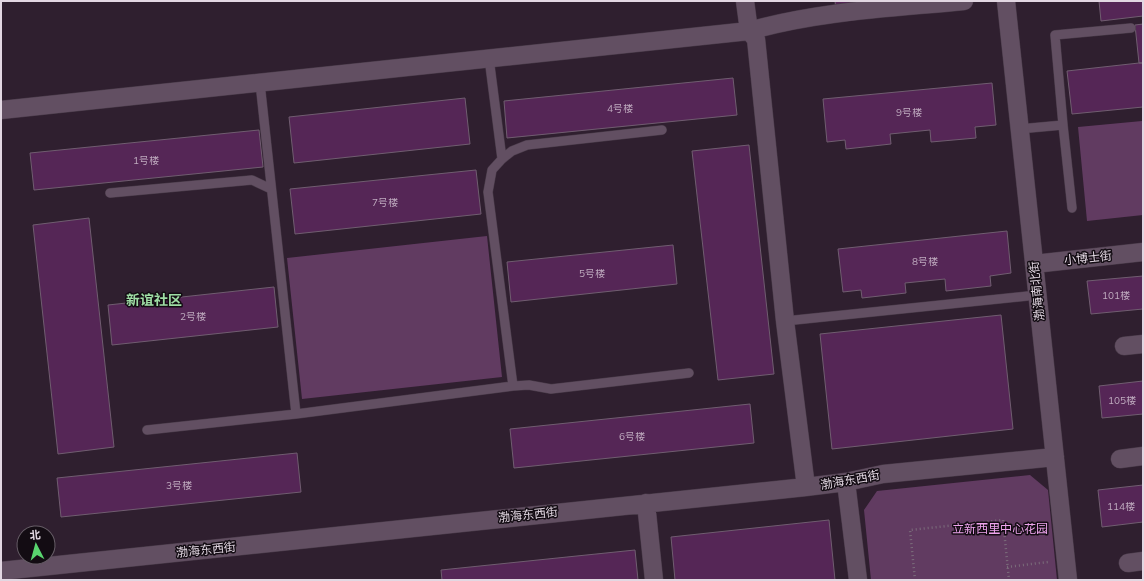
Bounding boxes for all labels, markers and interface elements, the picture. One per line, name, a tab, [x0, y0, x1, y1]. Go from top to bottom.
house number: 4号楼	[607, 102, 633, 115]
house number: 9号楼	[896, 106, 922, 119]
house number: 1号楼	[133, 154, 159, 167]
house number: 7号楼	[372, 196, 398, 209]
street label: 小博士街	[1063, 248, 1113, 267]
house number: 8号楼	[912, 255, 938, 268]
street label: 渤海南北街	[1026, 260, 1047, 322]
house number: 5号楼	[579, 267, 605, 280]
house number: 101楼	[1102, 289, 1130, 302]
district label: 新谊社区	[126, 291, 182, 309]
house number: 2号楼	[180, 310, 206, 323]
house number: 105楼	[1108, 394, 1136, 407]
house number: 6号楼	[619, 430, 645, 443]
street label: 渤海东西街	[819, 467, 881, 492]
house number: 3号楼	[166, 479, 192, 492]
house number: 114楼	[1107, 500, 1135, 513]
street label: 渤海东西街	[497, 504, 559, 525]
park label: 立新西里中心花园	[952, 521, 1048, 536]
north arrow	[16, 525, 56, 565]
text: 北	[29, 528, 41, 543]
street label: 渤海东西街	[175, 539, 237, 560]

